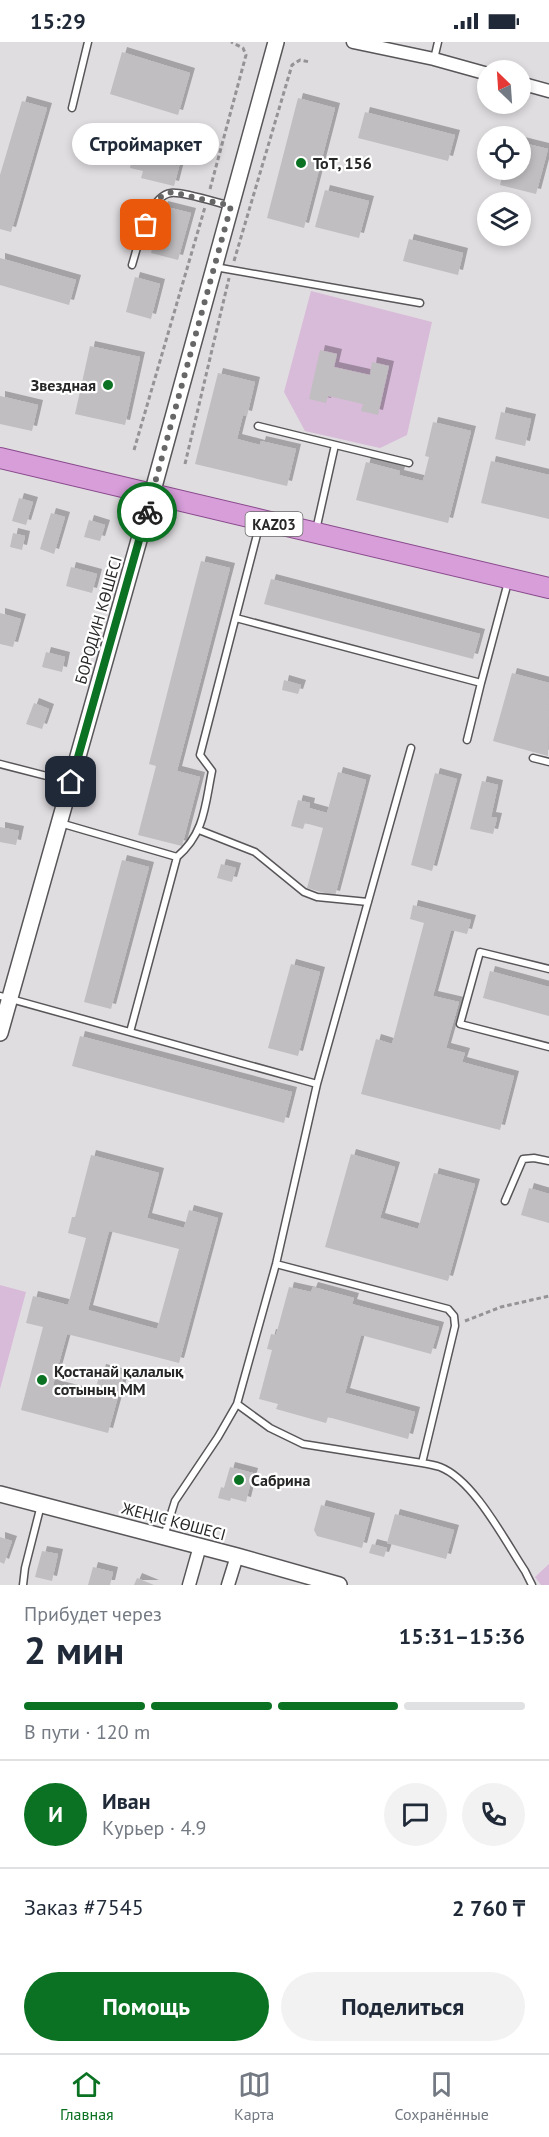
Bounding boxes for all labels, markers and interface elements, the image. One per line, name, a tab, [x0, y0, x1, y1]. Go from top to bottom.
text: 15:29	[30, 7, 86, 35]
north arrow	[477, 60, 531, 114]
map controls	[477, 60, 531, 246]
callout: Строймаркет	[72, 123, 219, 165]
button: locate	[477, 126, 531, 180]
text: Строймаркет	[89, 131, 202, 157]
place label: ТоТ, 156	[313, 153, 372, 173]
marker: ТоТ, 156	[294, 156, 308, 170]
button: layers	[477, 192, 531, 246]
pin	[120, 199, 171, 250]
icon: bag	[129, 208, 162, 241]
place label: Звездная	[31, 375, 96, 395]
marker: Звездная	[101, 378, 115, 392]
courier	[117, 482, 177, 542]
icon: bike	[131, 496, 164, 529]
road number: KАZ03	[246, 512, 302, 536]
street label: БОРОДИН КӨШЕСІ	[70, 554, 126, 686]
pin	[45, 756, 96, 807]
icon: home	[54, 765, 87, 798]
place label: Қостанай қалалық сотының ММ	[54, 1361, 184, 1399]
marker: Қостанай қалалық сотының ММ	[35, 1373, 49, 1387]
place label: Сабрина	[251, 1470, 310, 1490]
marker: Сабрина	[232, 1473, 246, 1487]
street label: ЖЕҢІС КӨШЕСІ	[119, 1497, 228, 1545]
text: Прибудет через	[24, 1601, 162, 1627]
text: 15:31–15:36	[399, 1622, 525, 1650]
text: 2 мин	[24, 1624, 124, 1675]
text: В пути · 120 m	[24, 1719, 150, 1745]
button: chat	[384, 1783, 447, 1846]
button: phone	[462, 1783, 525, 1846]
text: Иван	[102, 1787, 151, 1815]
text: И	[48, 1800, 63, 1828]
text: Курьер · 4.9	[102, 1815, 206, 1841]
text: Заказ #7545	[24, 1893, 144, 1921]
text: 2 760 ₸	[452, 1894, 525, 1922]
button: Помощь	[24, 1972, 269, 2041]
button: Поделиться	[281, 1972, 525, 2041]
tab: Главная	[60, 2068, 114, 2124]
tab: Карта	[234, 2068, 274, 2124]
tab: Сохранённые	[394, 2068, 489, 2124]

